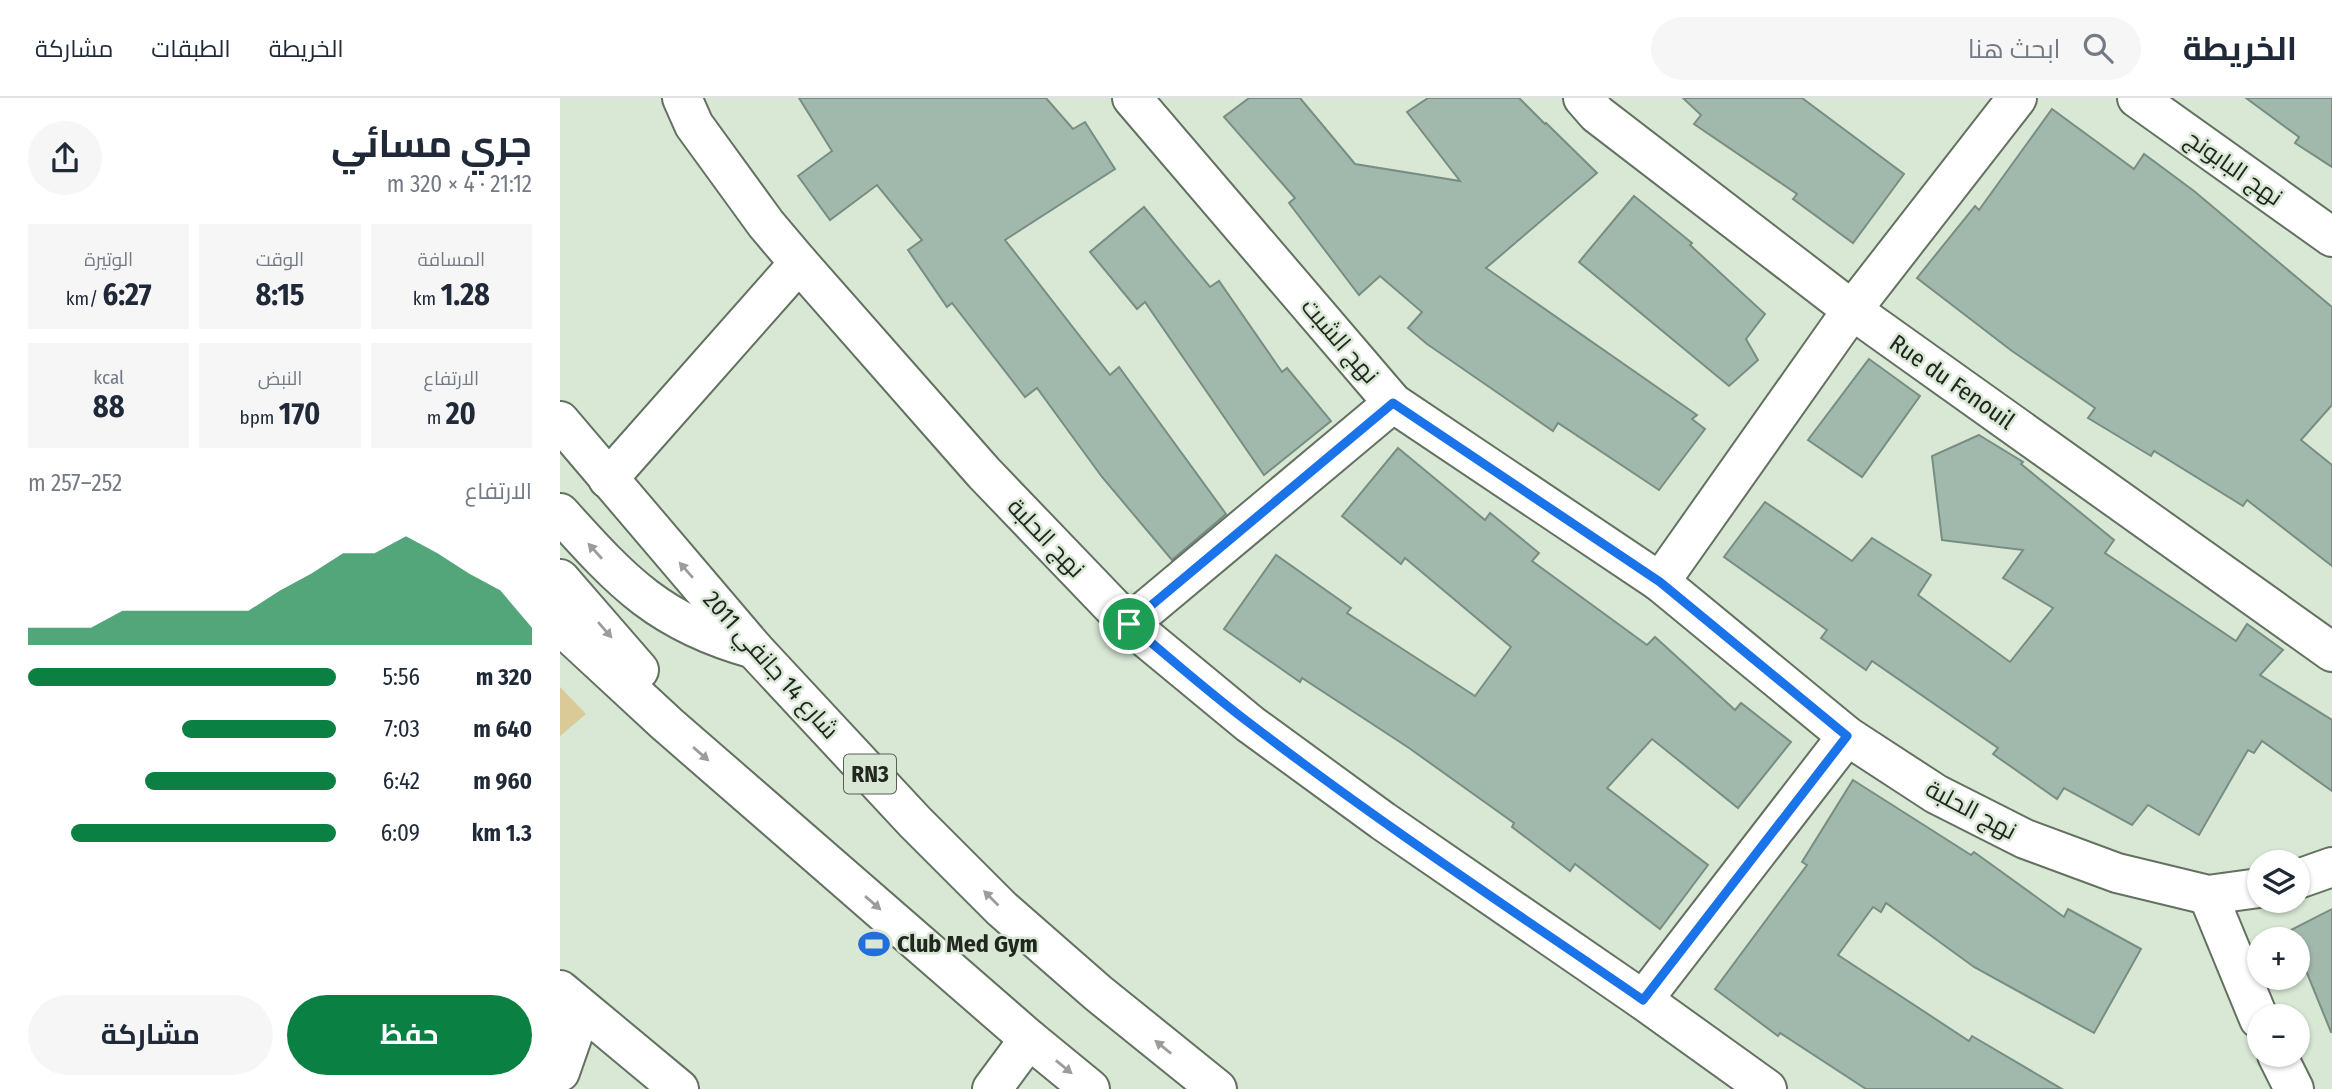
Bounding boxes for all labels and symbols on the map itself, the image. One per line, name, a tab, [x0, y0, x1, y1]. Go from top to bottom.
street label: نهج البابونج	[2179, 124, 2288, 213]
street label: نهج الشبت	[1294, 293, 1384, 390]
street label: Rue du Fenouil	[1884, 329, 2020, 435]
street label: نهج الحلبة	[1000, 493, 1090, 585]
one-way arrow	[587, 542, 603, 560]
one-way arrow	[678, 561, 694, 579]
street label: شارع 14 جانفي 2011	[694, 586, 845, 748]
pin	[1099, 594, 1159, 654]
one-way arrow	[597, 622, 612, 639]
one-way arrow	[692, 746, 710, 762]
road number: RN3	[844, 754, 896, 794]
street label: نهج الحلبة	[1920, 774, 2021, 847]
one-way arrow	[983, 890, 999, 906]
one-way arrow	[864, 895, 881, 910]
sports icon: Club Med Gym	[857, 927, 891, 961]
place label: Club Med Gym	[897, 930, 1038, 958]
one-way arrow	[1155, 1039, 1173, 1054]
one-way arrow	[1054, 1060, 1072, 1075]

